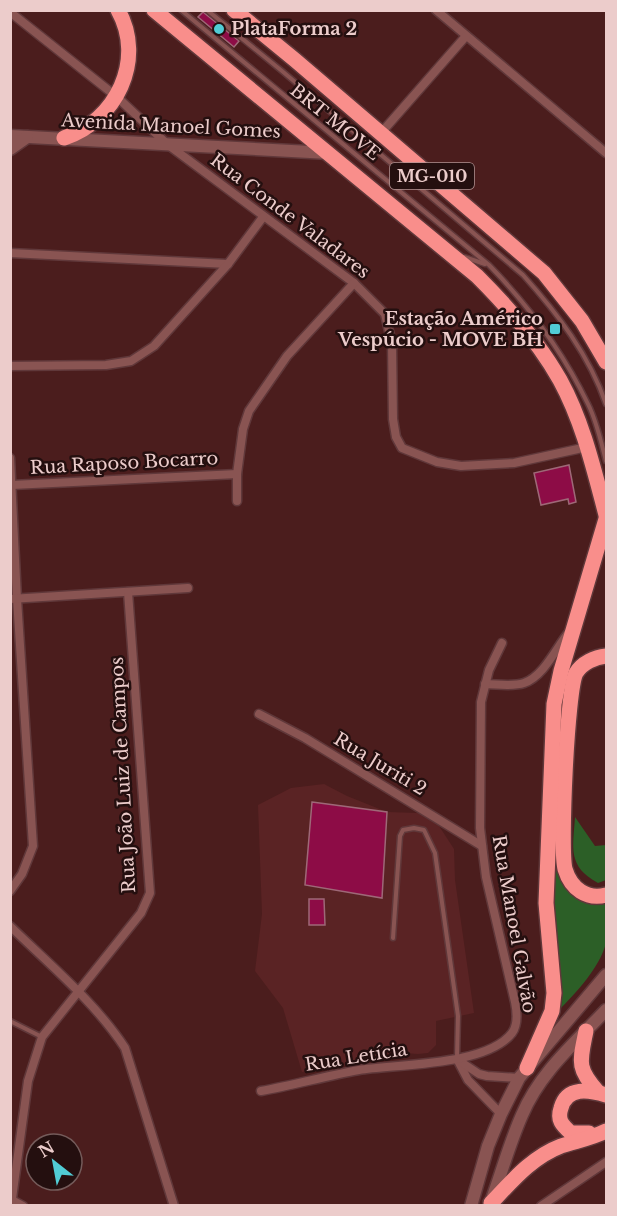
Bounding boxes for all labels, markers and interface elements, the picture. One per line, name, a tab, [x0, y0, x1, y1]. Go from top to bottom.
place label: PlataForma 2	[231, 18, 357, 40]
marker: PlataForma 2	[212, 22, 226, 36]
street label: BRT MOVE	[285, 79, 385, 165]
street label: Avenida Manoel Gomes	[60, 109, 281, 143]
street label: Rua Conde Valadares	[206, 149, 374, 283]
road number: MG-010	[390, 163, 474, 189]
place label: Estação Américo Vespúcio - MOVE BH	[337, 308, 543, 351]
marker: Estação Américo Vespúcio - MOVE BH	[548, 322, 562, 336]
street label: Rua Raposo Bocarro	[29, 447, 219, 479]
street label: Rua João Luiz de Campos	[106, 656, 140, 894]
street label: Rua Juriti 2	[330, 728, 430, 800]
street label: Rua Manoel Galvão	[488, 833, 540, 1015]
street label: Rua Letícia	[303, 1038, 409, 1076]
north arrow	[24, 1132, 84, 1192]
text: N	[35, 1137, 58, 1162]

